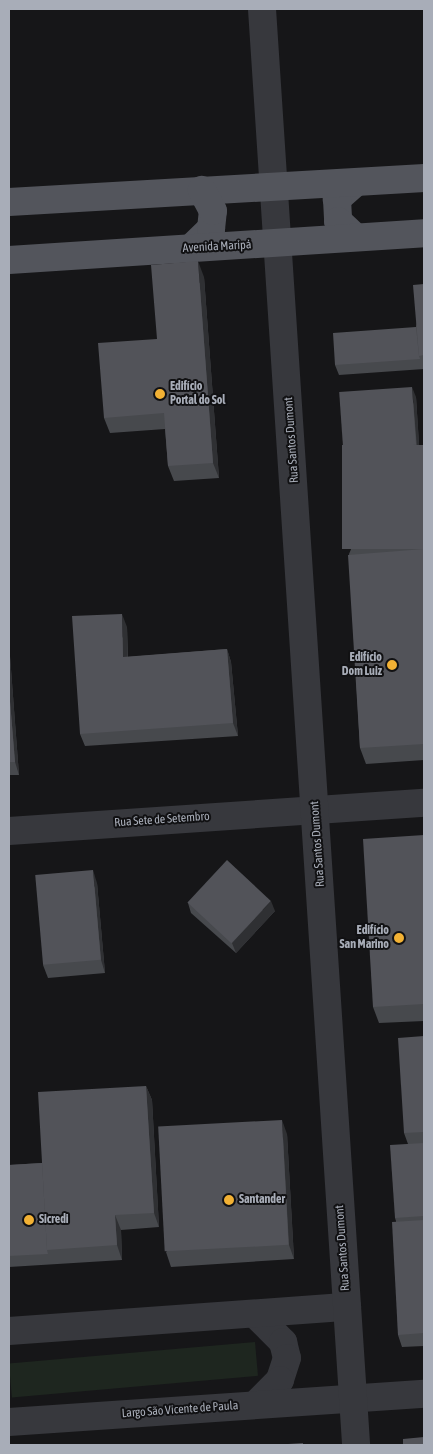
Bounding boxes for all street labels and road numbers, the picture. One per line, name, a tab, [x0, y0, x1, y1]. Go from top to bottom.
street label: Avenida Maripá	[182, 238, 252, 256]
street label: Rua Santos Dumont	[282, 396, 302, 484]
street label: Rua Santos Dumont	[308, 800, 328, 888]
street label: Rua Sete de Setembro	[114, 809, 210, 831]
street label: Rua Santos Dumont	[333, 1204, 353, 1292]
street label: Largo São Vicente de Paula	[121, 1399, 239, 1421]

